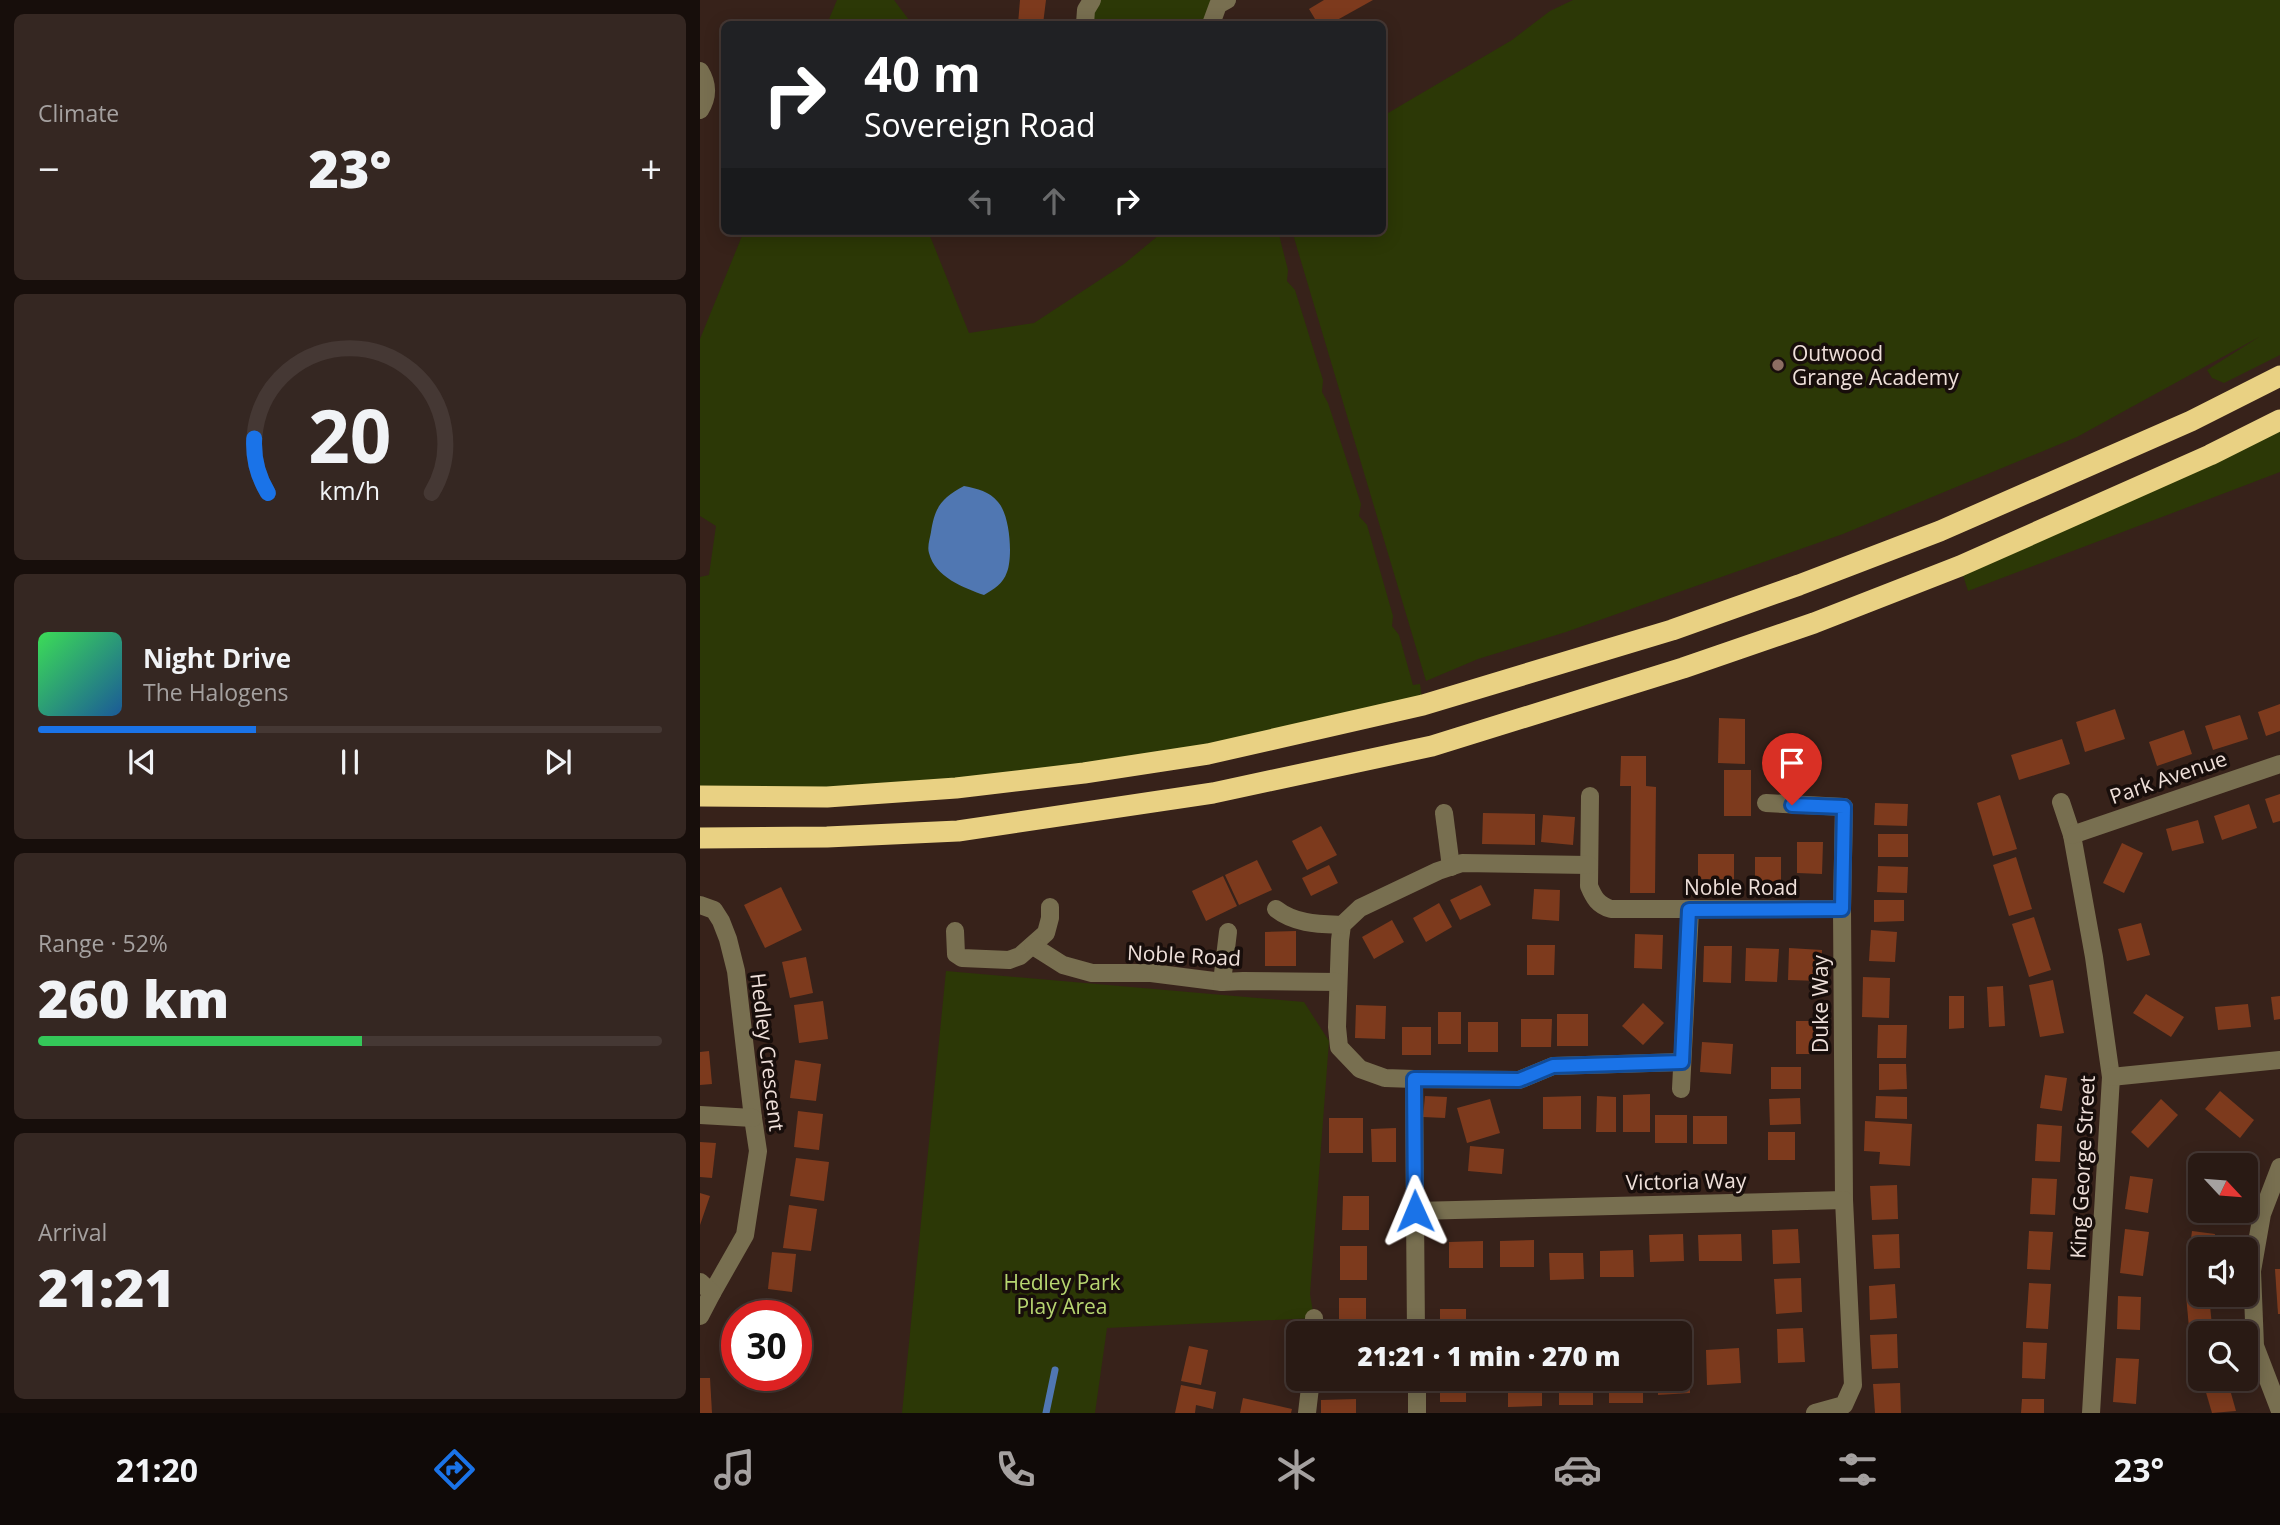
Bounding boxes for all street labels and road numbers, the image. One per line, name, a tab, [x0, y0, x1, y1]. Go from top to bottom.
street label: Park Avenue	[2106, 744, 2230, 810]
street label: Noble Road	[1684, 873, 1798, 901]
street label: Noble Road	[1126, 938, 1242, 972]
street label: Duke Way	[1806, 955, 1834, 1053]
street label: Hedley Crescent	[744, 971, 792, 1133]
street label: King George Street	[2063, 1075, 2101, 1259]
street label: Victoria Way	[1625, 1166, 1747, 1196]

